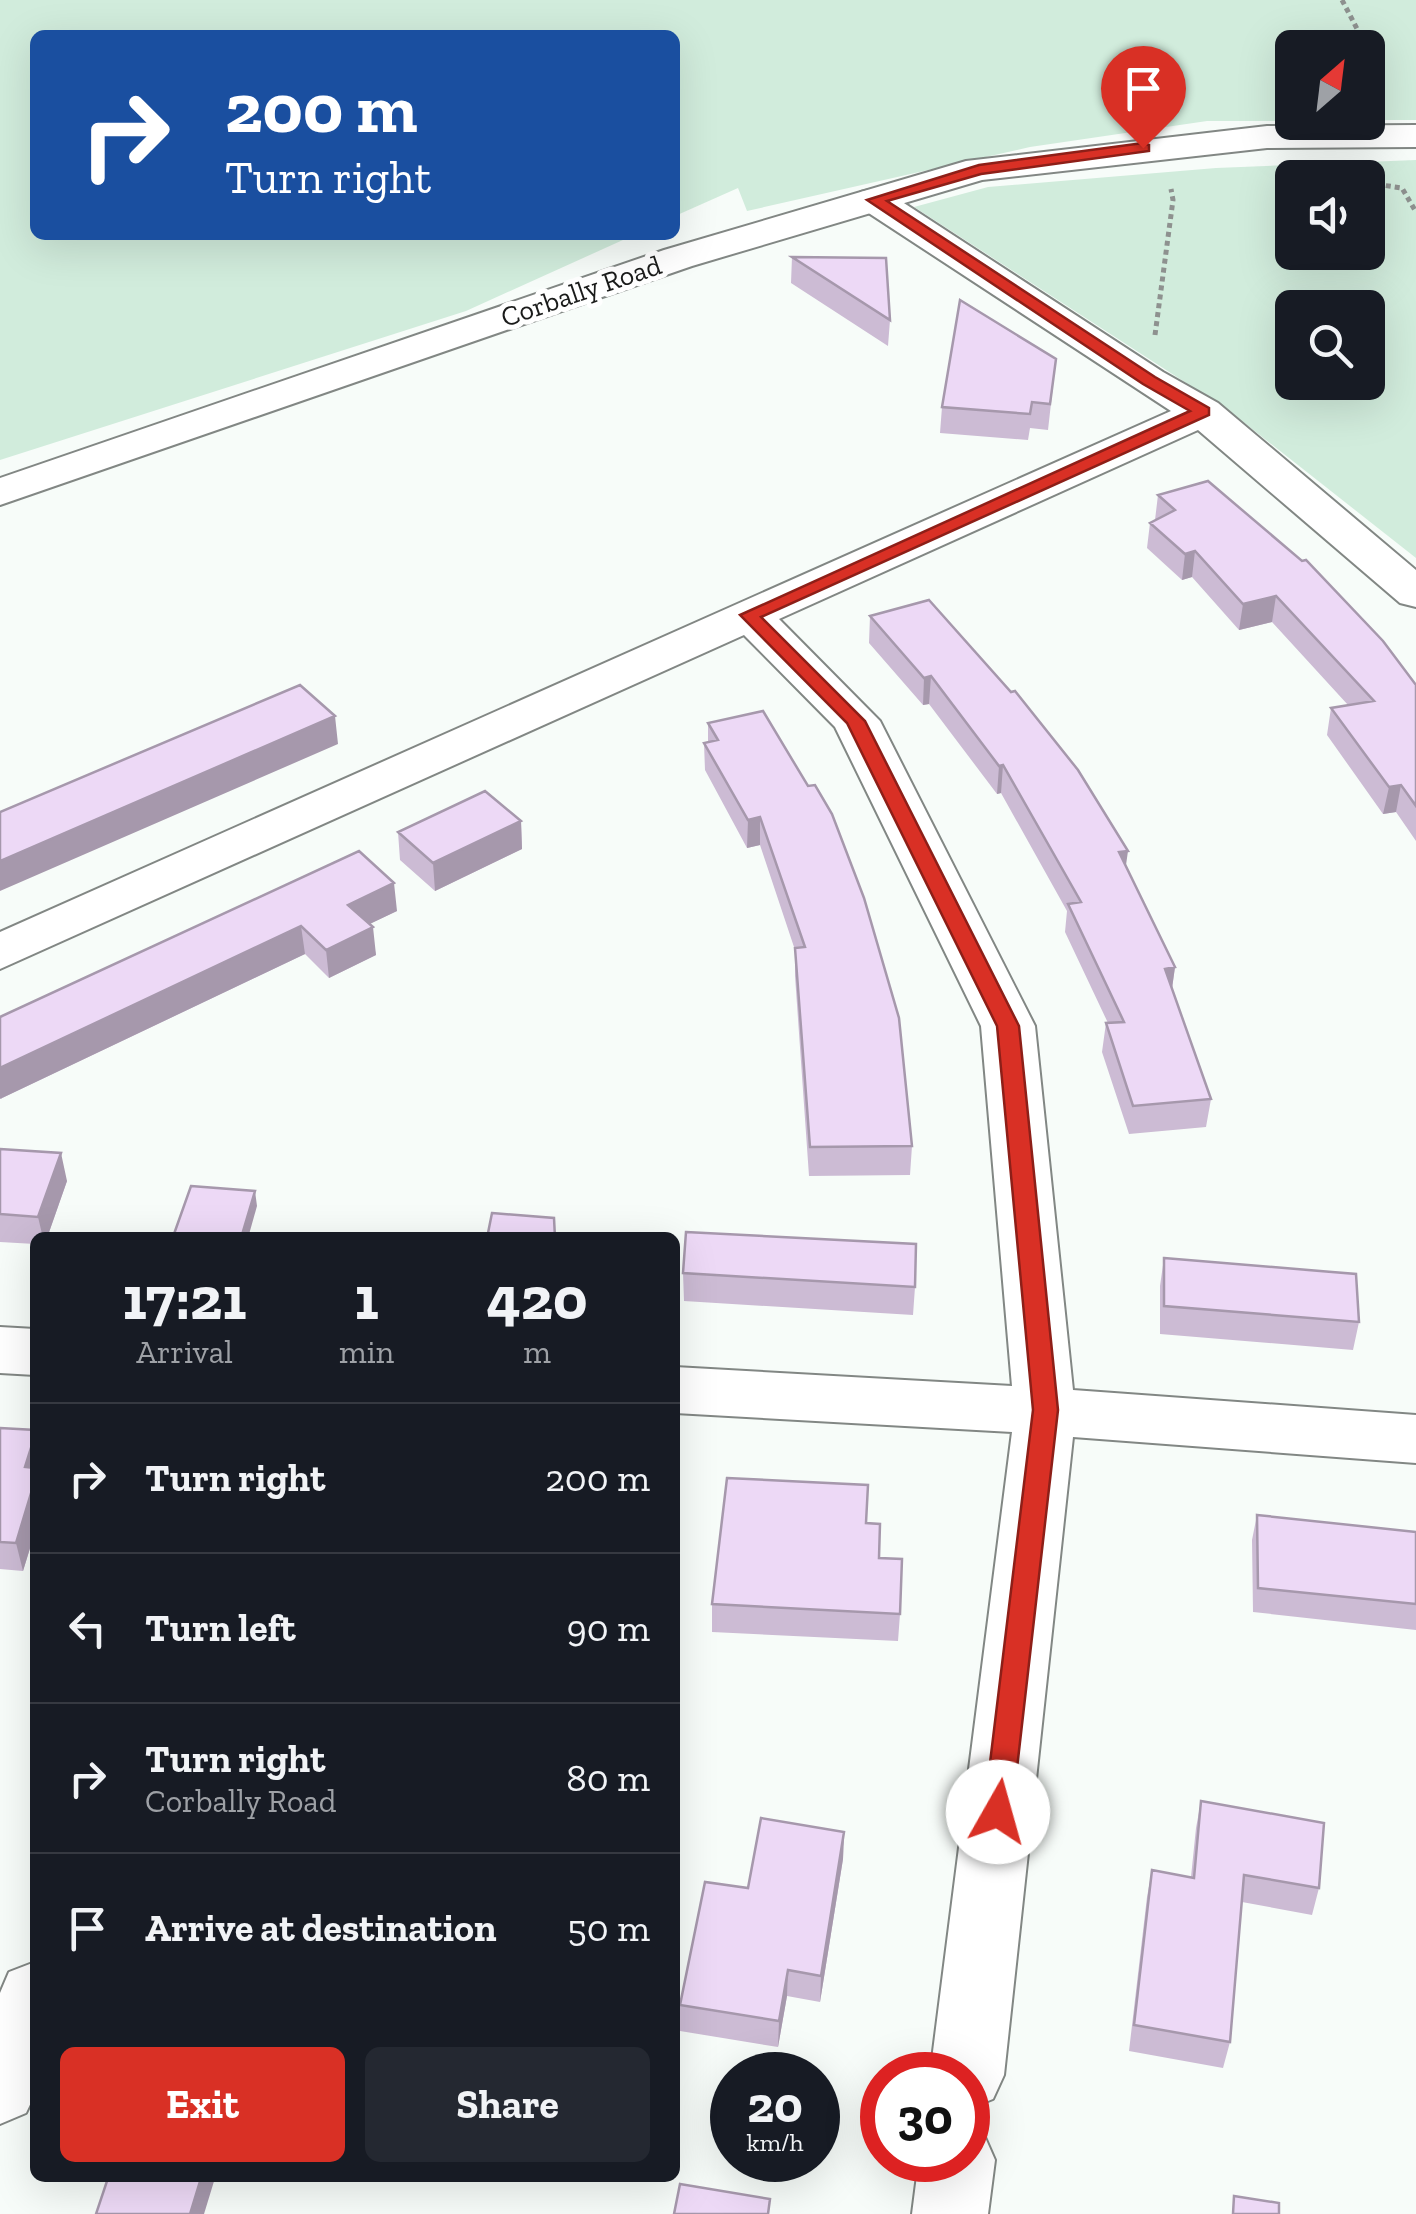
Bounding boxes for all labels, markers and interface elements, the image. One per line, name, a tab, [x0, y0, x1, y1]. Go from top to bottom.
north arrow	[1275, 30, 1385, 140]
map controls	[1275, 30, 1385, 400]
pin	[1101, 46, 1186, 149]
icon: arrive	[1116, 61, 1171, 116]
text: 200 m	[225, 66, 418, 150]
icon: right	[60, 70, 190, 200]
text: Turn right	[225, 151, 431, 205]
button: sound	[1275, 160, 1385, 270]
street label: Corbally Road	[496, 248, 666, 334]
button: search	[1275, 290, 1385, 400]
text: 17:21	[123, 1262, 247, 1334]
text: 1	[354, 1262, 379, 1334]
text: 420	[487, 1262, 588, 1334]
text: Arrival	[136, 1333, 233, 1371]
text: min	[339, 1333, 394, 1371]
text: m	[523, 1333, 551, 1371]
icon: right	[60, 1451, 115, 1506]
text: Turn right	[145, 1455, 325, 1501]
text: 200 m	[545, 1455, 650, 1501]
icon: left	[60, 1601, 115, 1656]
text: Turn left	[145, 1605, 296, 1651]
text: 90 m	[567, 1605, 650, 1651]
text: Turn right	[145, 1736, 325, 1782]
icon: right	[60, 1751, 115, 1806]
text: 80 m	[566, 1755, 650, 1801]
position arrow	[946, 1760, 1050, 1864]
text: Corbally Road	[145, 1782, 336, 1820]
icon: arrive	[60, 1901, 115, 1956]
text: Arrive at destination	[145, 1905, 496, 1951]
text: 50 m	[567, 1905, 650, 1951]
button: Exit	[60, 2047, 345, 2162]
button: Share	[365, 2047, 650, 2162]
speed limit sign: 30	[860, 2052, 990, 2182]
text: 20	[747, 2075, 803, 2135]
text: km/h	[746, 2127, 804, 2157]

